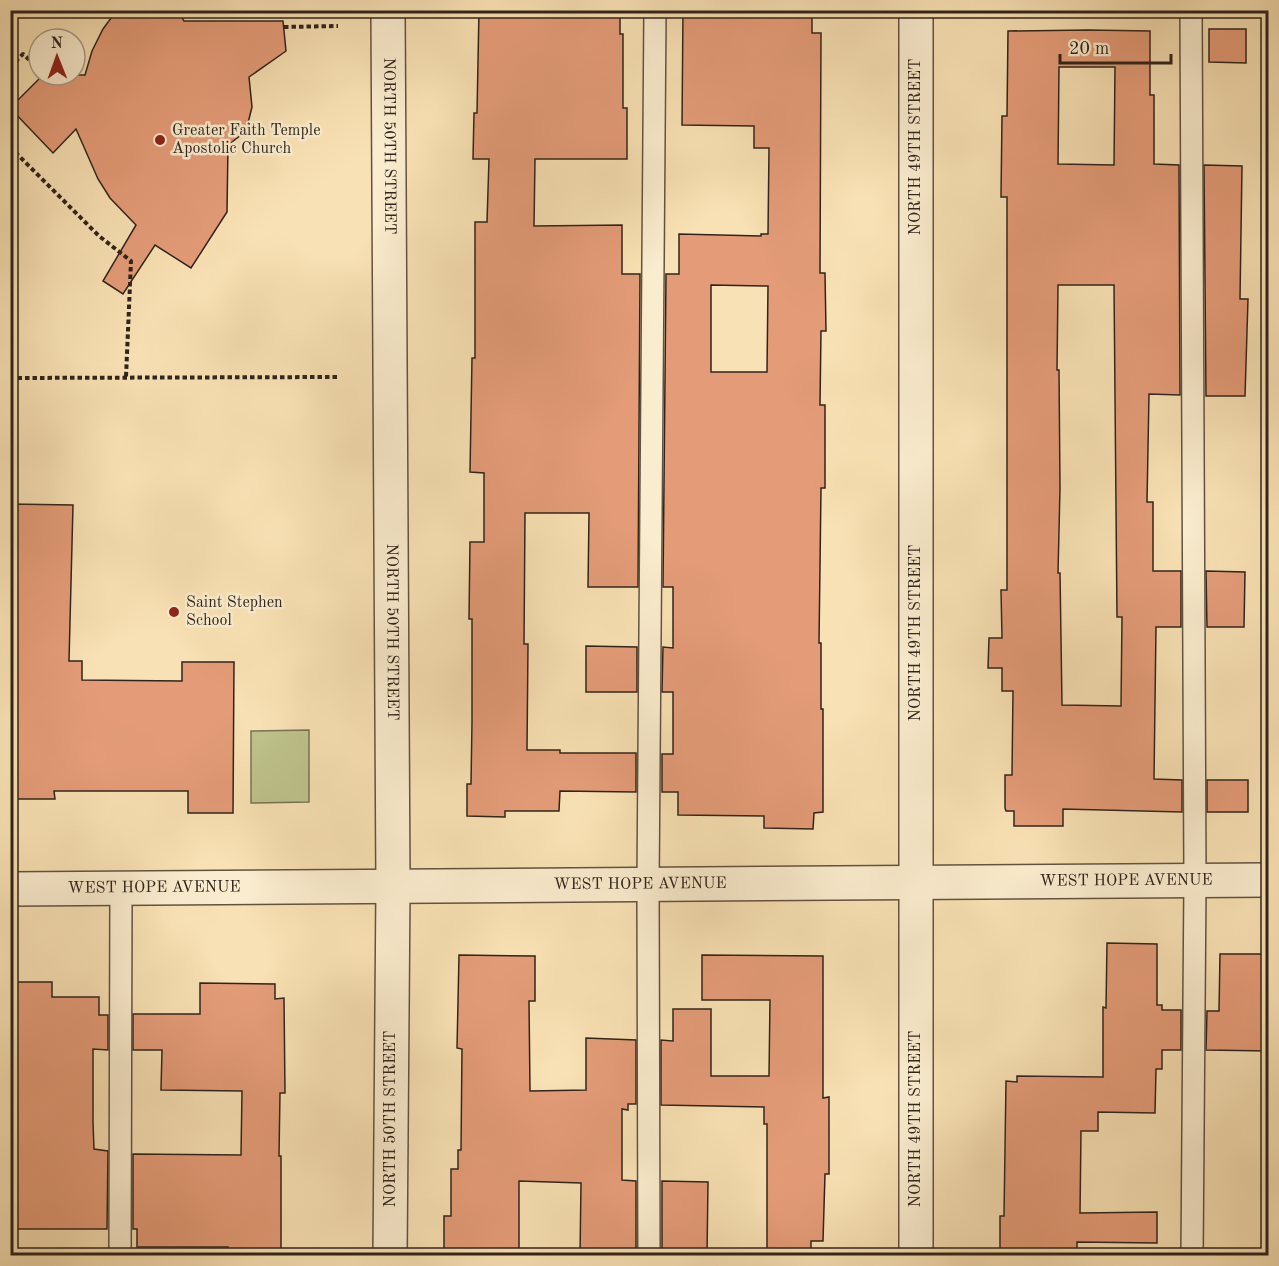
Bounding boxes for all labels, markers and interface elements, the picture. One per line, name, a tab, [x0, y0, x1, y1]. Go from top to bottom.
north arrow	[27, 27, 87, 87]
scale bar	[1060, 27, 1171, 65]
text: N	[51, 36, 64, 52]
text: 20 m	[1069, 40, 1109, 58]
street label: NORTH 50TH STREET	[380, 57, 397, 235]
street label: NORTH 49TH STREET	[908, 59, 924, 235]
place label: Greater Faith Temple Apostolic Church	[172, 123, 321, 157]
marker: Greater Faith Temple Apostolic Church	[153, 133, 167, 147]
street label: NORTH 50TH STREET	[383, 543, 400, 721]
street label: NORTH 49TH STREET	[908, 545, 924, 721]
place label: Saint Stephen School	[186, 595, 283, 629]
marker: Saint Stephen School	[167, 605, 181, 619]
street label: WEST HOPE AVENUE	[1039, 872, 1213, 890]
street label: WEST HOPE AVENUE	[553, 876, 727, 893]
street label: WEST HOPE AVENUE	[67, 879, 241, 897]
street label: NORTH 50TH STREET	[383, 1031, 399, 1207]
street label: NORTH 49TH STREET	[908, 1031, 924, 1207]

